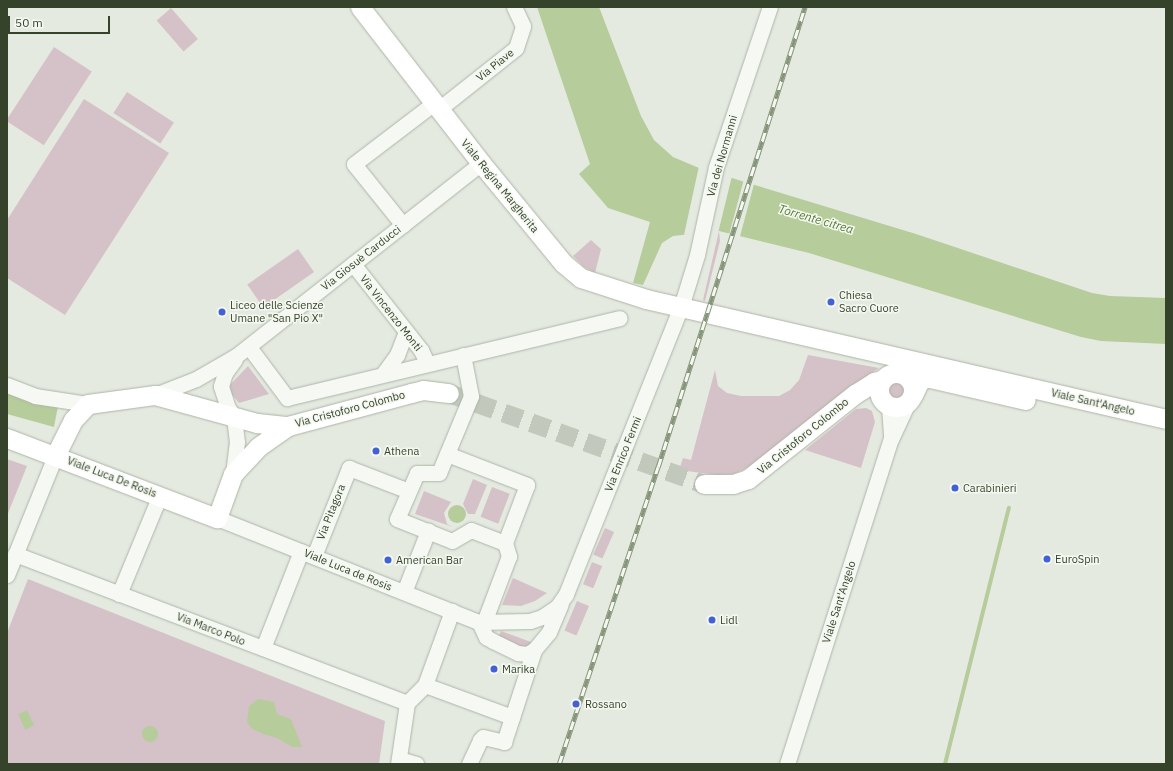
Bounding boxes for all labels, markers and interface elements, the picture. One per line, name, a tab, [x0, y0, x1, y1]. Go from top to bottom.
scale bar	[10, 8, 112, 34]
text: 50 m	[15, 15, 43, 30]
street label: Via Piave	[474, 46, 516, 84]
street label: Via dei Normanni	[704, 114, 740, 198]
street label: Viale Regina Margherita	[458, 137, 542, 235]
water label: Torrente citrea	[777, 201, 855, 237]
street label: Via Giosuè Carducci	[318, 223, 404, 293]
street label: Via Vincenzo Monti	[357, 272, 425, 354]
place label: Chiesa Sacro Cuore	[839, 289, 899, 315]
marker: Chiesa Sacro Cuore	[826, 297, 836, 307]
place label: Liceo delle Scienze Umane "San Pio X"	[230, 299, 323, 325]
marker: Liceo delle Scienze Umane "San Pio X"	[217, 307, 227, 317]
street label: Viale Sant'Angelo	[1050, 386, 1136, 418]
street label: Via Cristoforo Colombo	[294, 388, 406, 430]
street label: Via Cristoforo Colombo	[755, 395, 851, 477]
street label: Via Enrico Fermi	[602, 414, 644, 494]
place label: Athena	[384, 444, 419, 458]
marker: Athena	[371, 446, 381, 456]
street label: Viale Luca De Rosis	[65, 454, 159, 500]
place label: Carabinieri	[963, 481, 1017, 495]
street label: Via Pitagora	[314, 482, 348, 542]
marker: Carabinieri	[950, 483, 960, 493]
street label: Viale Luca de Rosis	[302, 546, 394, 594]
place label: EuroSpin	[1055, 552, 1100, 566]
place label: American Bar	[396, 553, 463, 567]
marker: EuroSpin	[1042, 554, 1052, 564]
marker: American Bar	[383, 555, 393, 565]
street label: Viale Sant'Angelo	[819, 559, 859, 645]
street label: Via Marco Polo	[175, 610, 247, 648]
place label: Lidl	[720, 613, 738, 627]
marker: Lidl	[707, 615, 717, 625]
place label: Marika	[502, 662, 535, 676]
marker: Marika	[489, 664, 499, 674]
place label: Rossano	[585, 697, 627, 711]
marker: Rossano	[570, 698, 582, 710]

